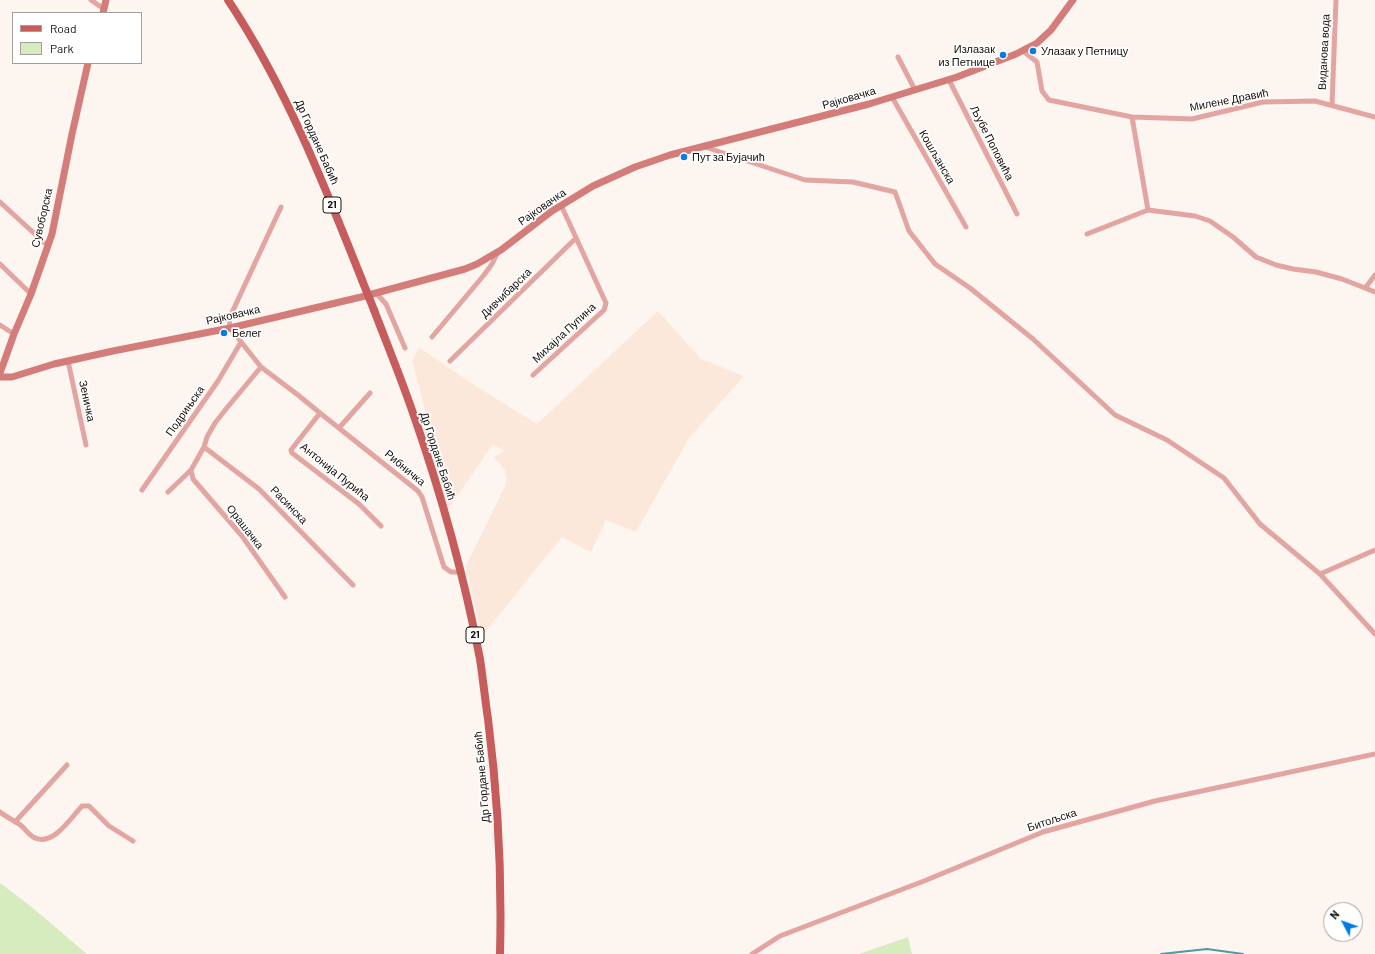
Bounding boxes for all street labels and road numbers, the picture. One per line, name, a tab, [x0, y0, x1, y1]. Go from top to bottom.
street label: Виданова вода	[1315, 14, 1333, 90]
street label: Рајковачка	[821, 84, 877, 112]
street label: Милене Дравић	[1188, 86, 1270, 114]
street label: Др Гордане Бабић	[292, 97, 342, 187]
street label: Љубе Поповића	[967, 103, 1017, 183]
street label: Кошљанска	[916, 128, 958, 186]
street label: Рајковачка	[516, 186, 568, 228]
street label: Сувоборска	[29, 187, 55, 249]
road number: 21	[323, 197, 341, 213]
street label: Дивчибарска	[478, 265, 534, 321]
street label: Михајла Пупина	[530, 300, 598, 366]
street label: Рајковачка	[205, 302, 261, 328]
street label: Зеничка	[76, 379, 98, 423]
street label: Подрињска	[163, 383, 207, 439]
street label: Др Гордане Бабић	[418, 410, 458, 502]
street label: Антонија Пурића	[298, 440, 372, 504]
street label: Рибничка	[382, 447, 428, 489]
street label: Расинска	[268, 483, 310, 527]
street label: Орашачка	[224, 502, 266, 552]
road number: 21	[466, 627, 484, 643]
street label: Др Гордане Бабић	[471, 731, 493, 823]
street label: Битољска	[1026, 806, 1078, 834]

